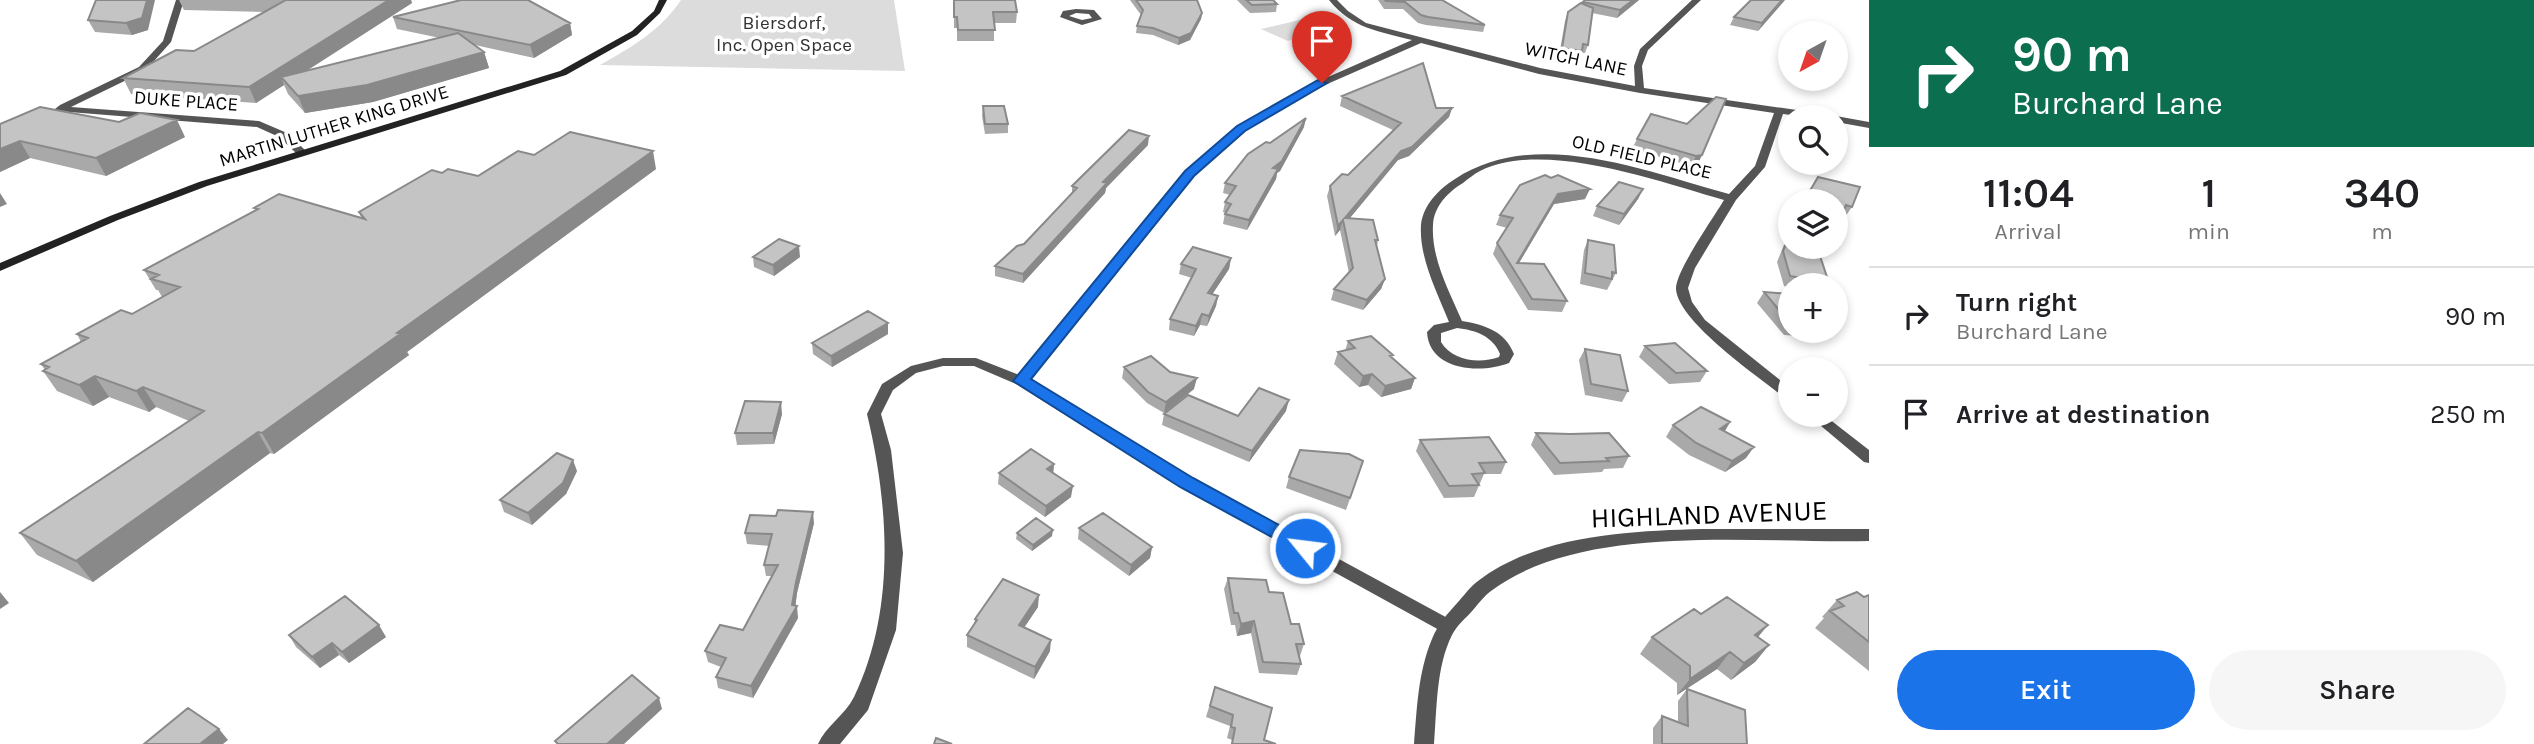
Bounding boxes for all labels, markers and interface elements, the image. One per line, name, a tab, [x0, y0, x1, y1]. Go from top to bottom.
pin	[1292, 11, 1352, 83]
park label: Biersdorf, Inc. Open Space	[716, 12, 852, 56]
north arrow	[1778, 21, 1848, 91]
map controls	[1778, 21, 1848, 427]
icon: arrive	[1303, 22, 1341, 60]
text: 90 m	[2012, 26, 2132, 83]
icon: right	[1897, 28, 1988, 119]
street label: WITCH LANE	[1523, 37, 1629, 81]
street label: MARTIN LUTHER KING DRIVE	[217, 81, 451, 171]
text: Burchard Lane	[2012, 85, 2223, 122]
street label: DUKE PLACE	[133, 86, 239, 116]
button: search	[1778, 105, 1848, 175]
street label: OLD FIELD PLACE	[1570, 130, 1714, 184]
text: 11:04	[1983, 168, 2074, 218]
text: 1	[2201, 168, 2216, 218]
text: 340	[2344, 168, 2420, 218]
button: layers	[1778, 189, 1848, 259]
text: Arrival	[1995, 218, 2062, 245]
text: min	[2188, 218, 2230, 245]
text: m	[2371, 218, 2393, 245]
button: +	[1778, 273, 1848, 343]
text: Turn right	[1956, 287, 2077, 318]
icon: right	[1897, 297, 1935, 335]
text: 90 m	[2445, 301, 2506, 332]
text: Burchard Lane	[1956, 318, 2107, 345]
button: −	[1778, 357, 1848, 427]
icon: arrive	[1897, 395, 1935, 433]
text: Arrive at destination	[1956, 399, 2210, 430]
text: 250 m	[2430, 399, 2506, 430]
street label: HIGHLAND AVENUE	[1590, 493, 1828, 535]
position arrow	[1268, 511, 1342, 585]
button: Exit	[1897, 650, 2195, 730]
button: Share	[2209, 650, 2506, 730]

